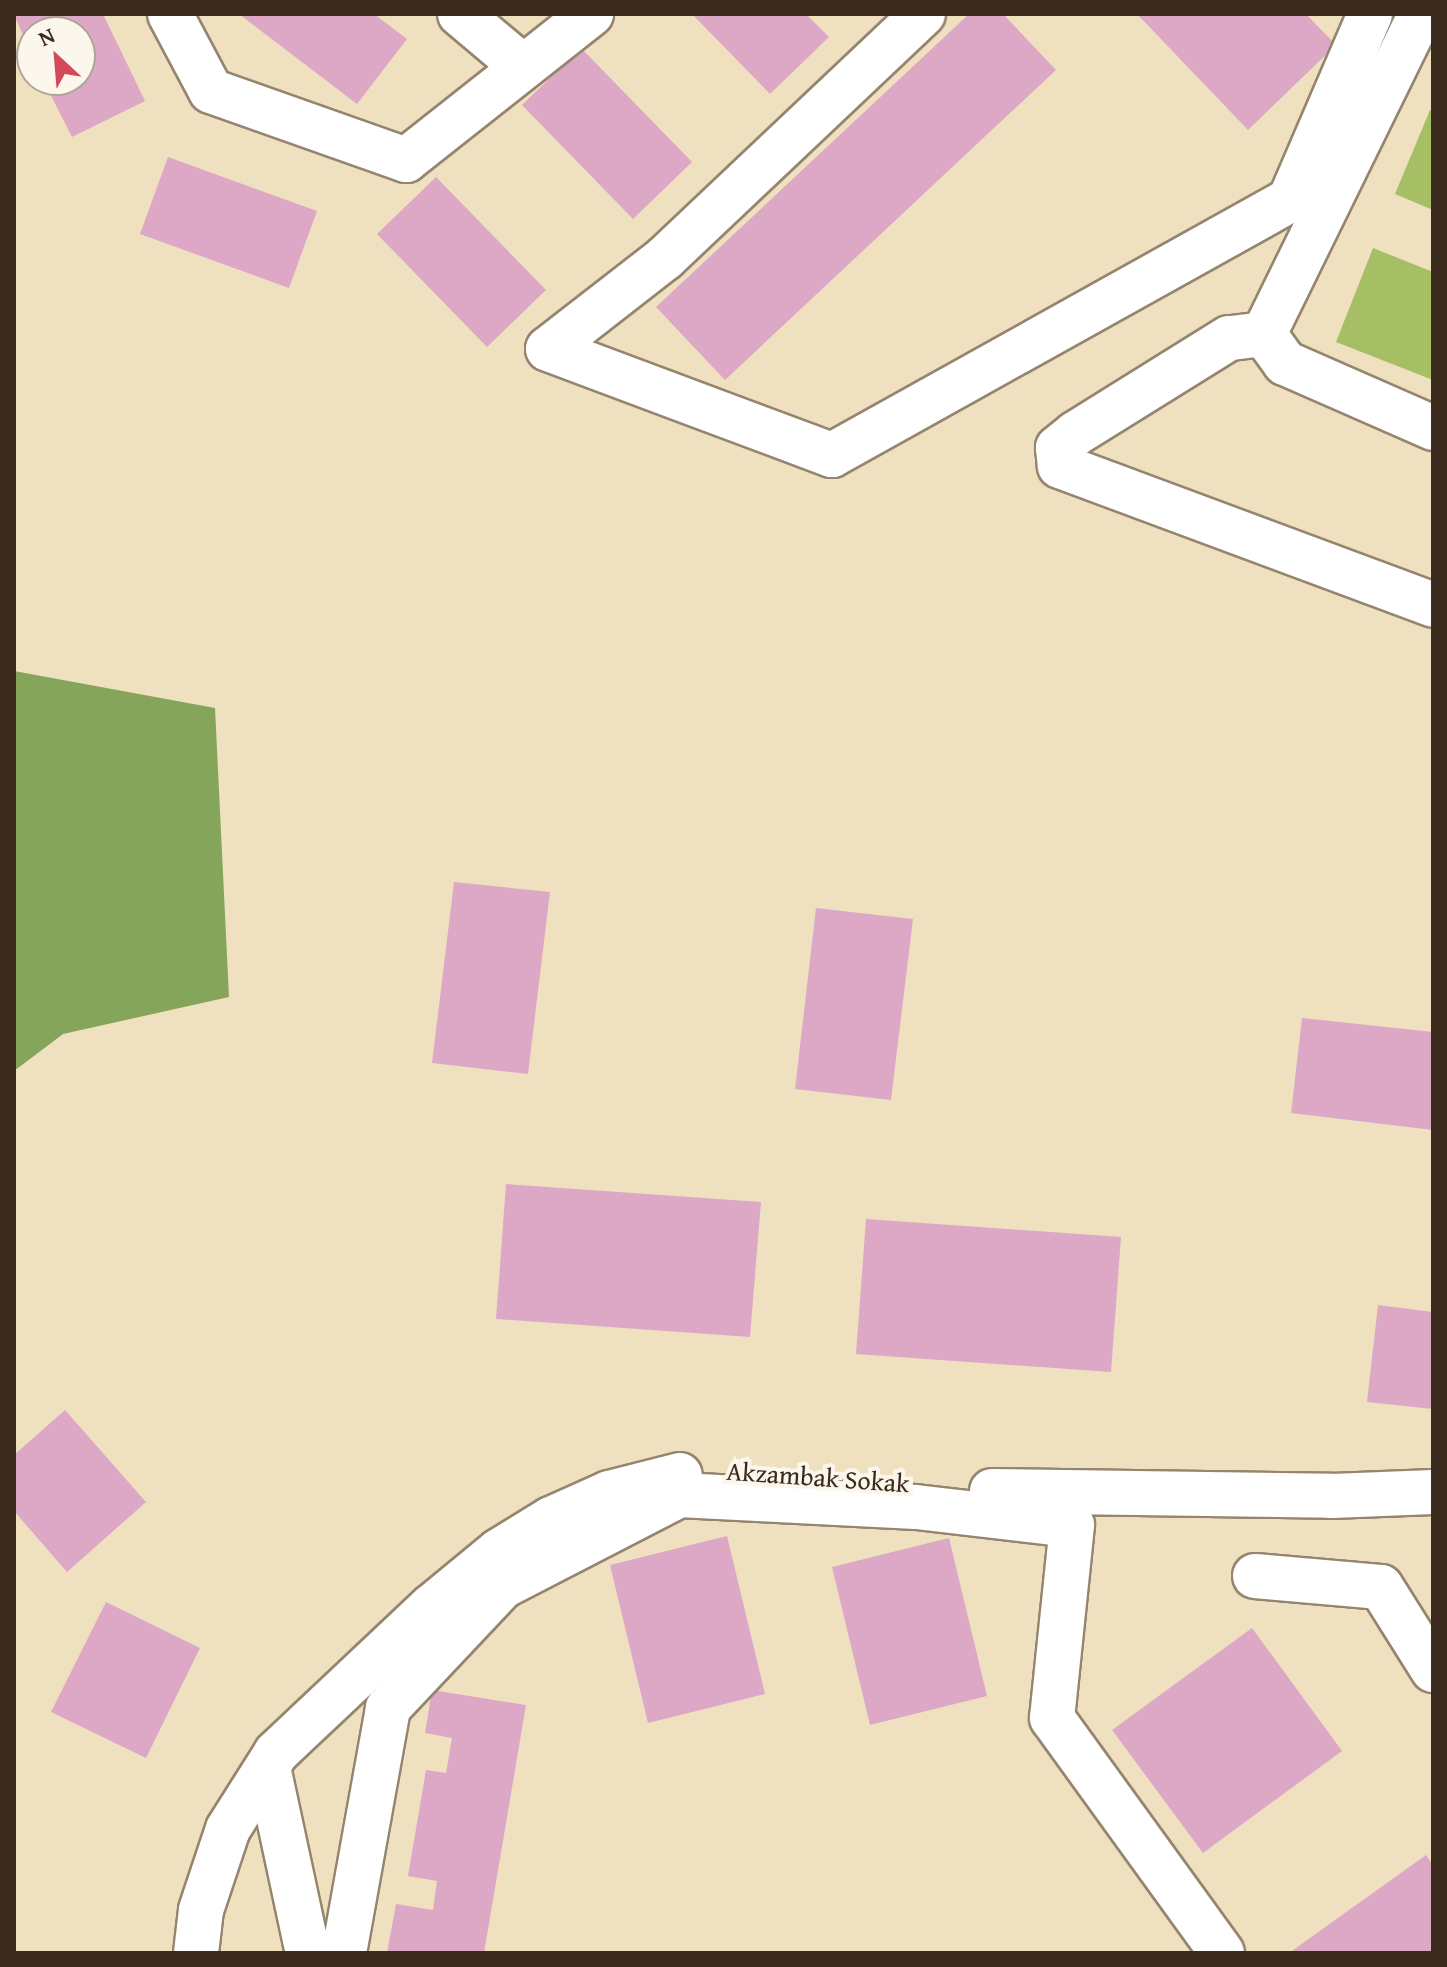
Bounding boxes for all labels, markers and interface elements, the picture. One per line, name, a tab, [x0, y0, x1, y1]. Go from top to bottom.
north arrow	[16, 16, 96, 96]
text: N	[33, 19, 60, 54]
street label: Akzambak Sokak	[726, 1455, 910, 1499]

